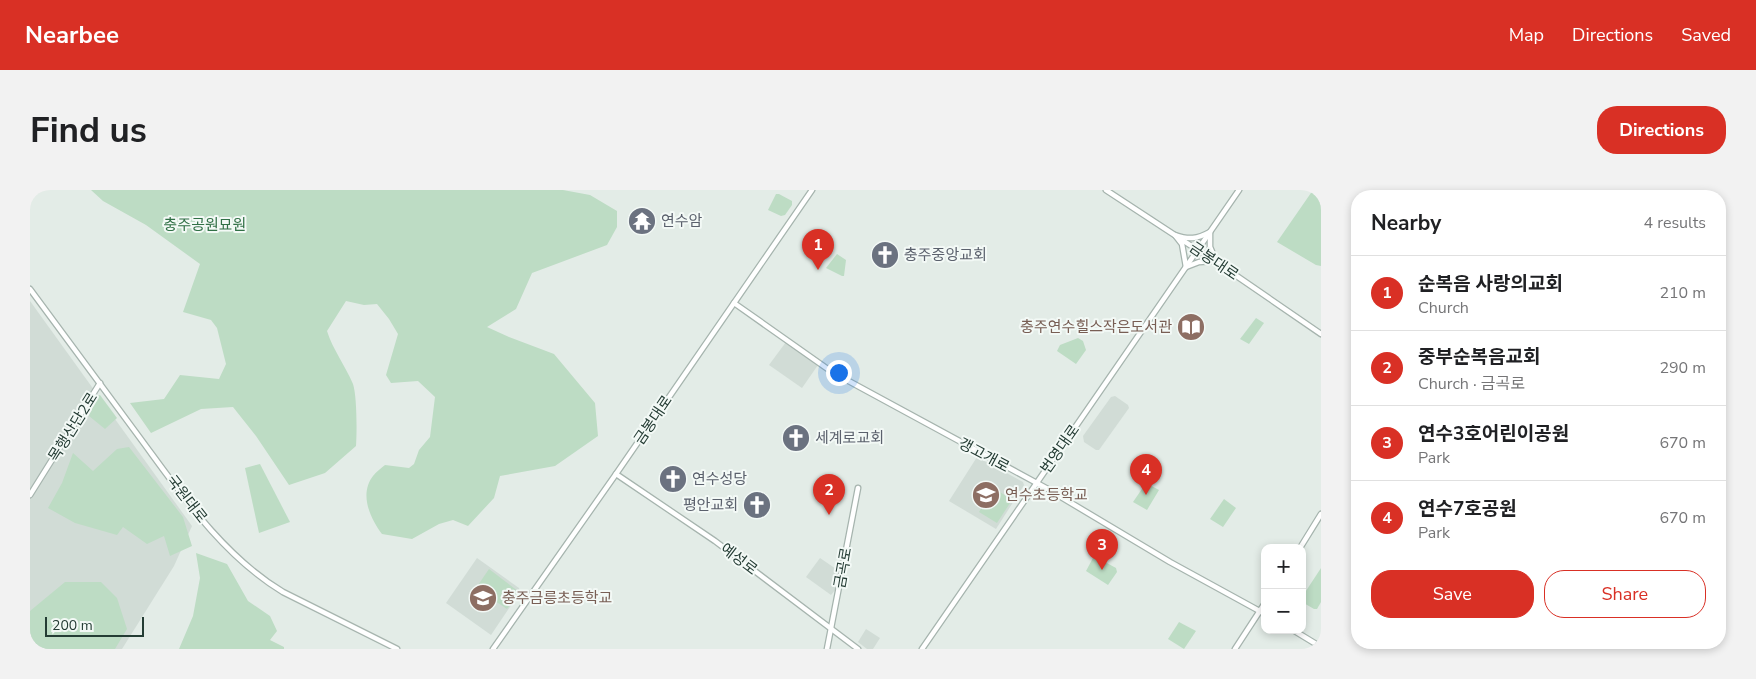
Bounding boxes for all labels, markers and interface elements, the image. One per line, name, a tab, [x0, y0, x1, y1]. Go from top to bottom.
text: Nearbee	[25, 19, 119, 51]
text: Map	[1509, 23, 1544, 47]
text: Directions	[1572, 23, 1653, 47]
text: Saved	[1681, 23, 1731, 47]
button: Directions	[1597, 106, 1726, 154]
text: Find us	[30, 107, 147, 154]
temple icon: 연수암	[627, 206, 657, 236]
text: Nearby	[1371, 209, 1441, 237]
place label: 연수암	[661, 211, 703, 231]
text: 4 results	[1644, 212, 1706, 234]
park label: 충주공원묘원	[164, 215, 246, 235]
pin: 1	[802, 229, 834, 270]
street label: 금봉대로	[1186, 237, 1242, 285]
church icon: 충주중앙교회	[870, 240, 900, 270]
place label: 충주중앙교회	[904, 245, 987, 265]
text: 순복음 사랑의교회	[1418, 271, 1563, 297]
text: 1	[1382, 282, 1392, 304]
text: 210 m	[1659, 282, 1706, 304]
text: Church	[1418, 297, 1469, 319]
library icon: 충주연수힐스작은도서관	[1176, 312, 1206, 342]
place label: 충주연수힐스작은도서관	[1020, 317, 1172, 337]
text: 중부순복음교회	[1418, 344, 1540, 370]
text: 2	[1382, 357, 1392, 379]
text: 290 m	[1659, 357, 1706, 379]
your location	[826, 360, 852, 386]
text: Church · 금곡로	[1418, 373, 1525, 395]
street label: 목행산단2로	[44, 389, 102, 465]
street label: 금봉대로	[629, 392, 677, 448]
street label: 번영대로	[1036, 421, 1084, 477]
text: 연수3호어린이공원	[1418, 421, 1569, 447]
church icon: 세계로교회	[781, 423, 811, 453]
place label: 세계로교회	[815, 428, 884, 448]
text: 3	[1382, 432, 1392, 454]
text: 670 m	[1659, 432, 1706, 454]
street label: 갱고개로	[955, 433, 1013, 477]
text: Park	[1418, 447, 1450, 469]
pin: 4	[1130, 454, 1162, 495]
church icon: 연수성당	[658, 464, 688, 494]
place label: 연수성당	[692, 469, 747, 489]
street label: 국원대로	[162, 471, 212, 527]
pin: 2	[813, 474, 845, 515]
school or university icon: 연수초등학교	[971, 480, 1001, 510]
place label: 연수초등학교	[1005, 485, 1088, 505]
church icon: 평안교회	[742, 490, 772, 520]
place label: 평안교회	[683, 495, 738, 515]
text: 연수7호공원	[1418, 496, 1517, 522]
text: 4	[1382, 507, 1392, 529]
text: 670 m	[1659, 507, 1706, 529]
text: Park	[1418, 522, 1450, 544]
pin: 3	[1086, 529, 1118, 570]
street label: 예성로	[716, 539, 762, 579]
map controls	[1261, 544, 1306, 634]
button: +	[1261, 544, 1306, 589]
street label: 금곡로	[830, 546, 856, 590]
button: Save	[1371, 570, 1534, 618]
button: Share	[1544, 570, 1706, 618]
school or university icon: 충주금릉초등학교	[468, 583, 498, 613]
place label: 충주금릉초등학교	[502, 588, 612, 608]
button: −	[1261, 589, 1306, 634]
scale bar	[45, 614, 144, 637]
text: 200 m	[52, 616, 93, 635]

